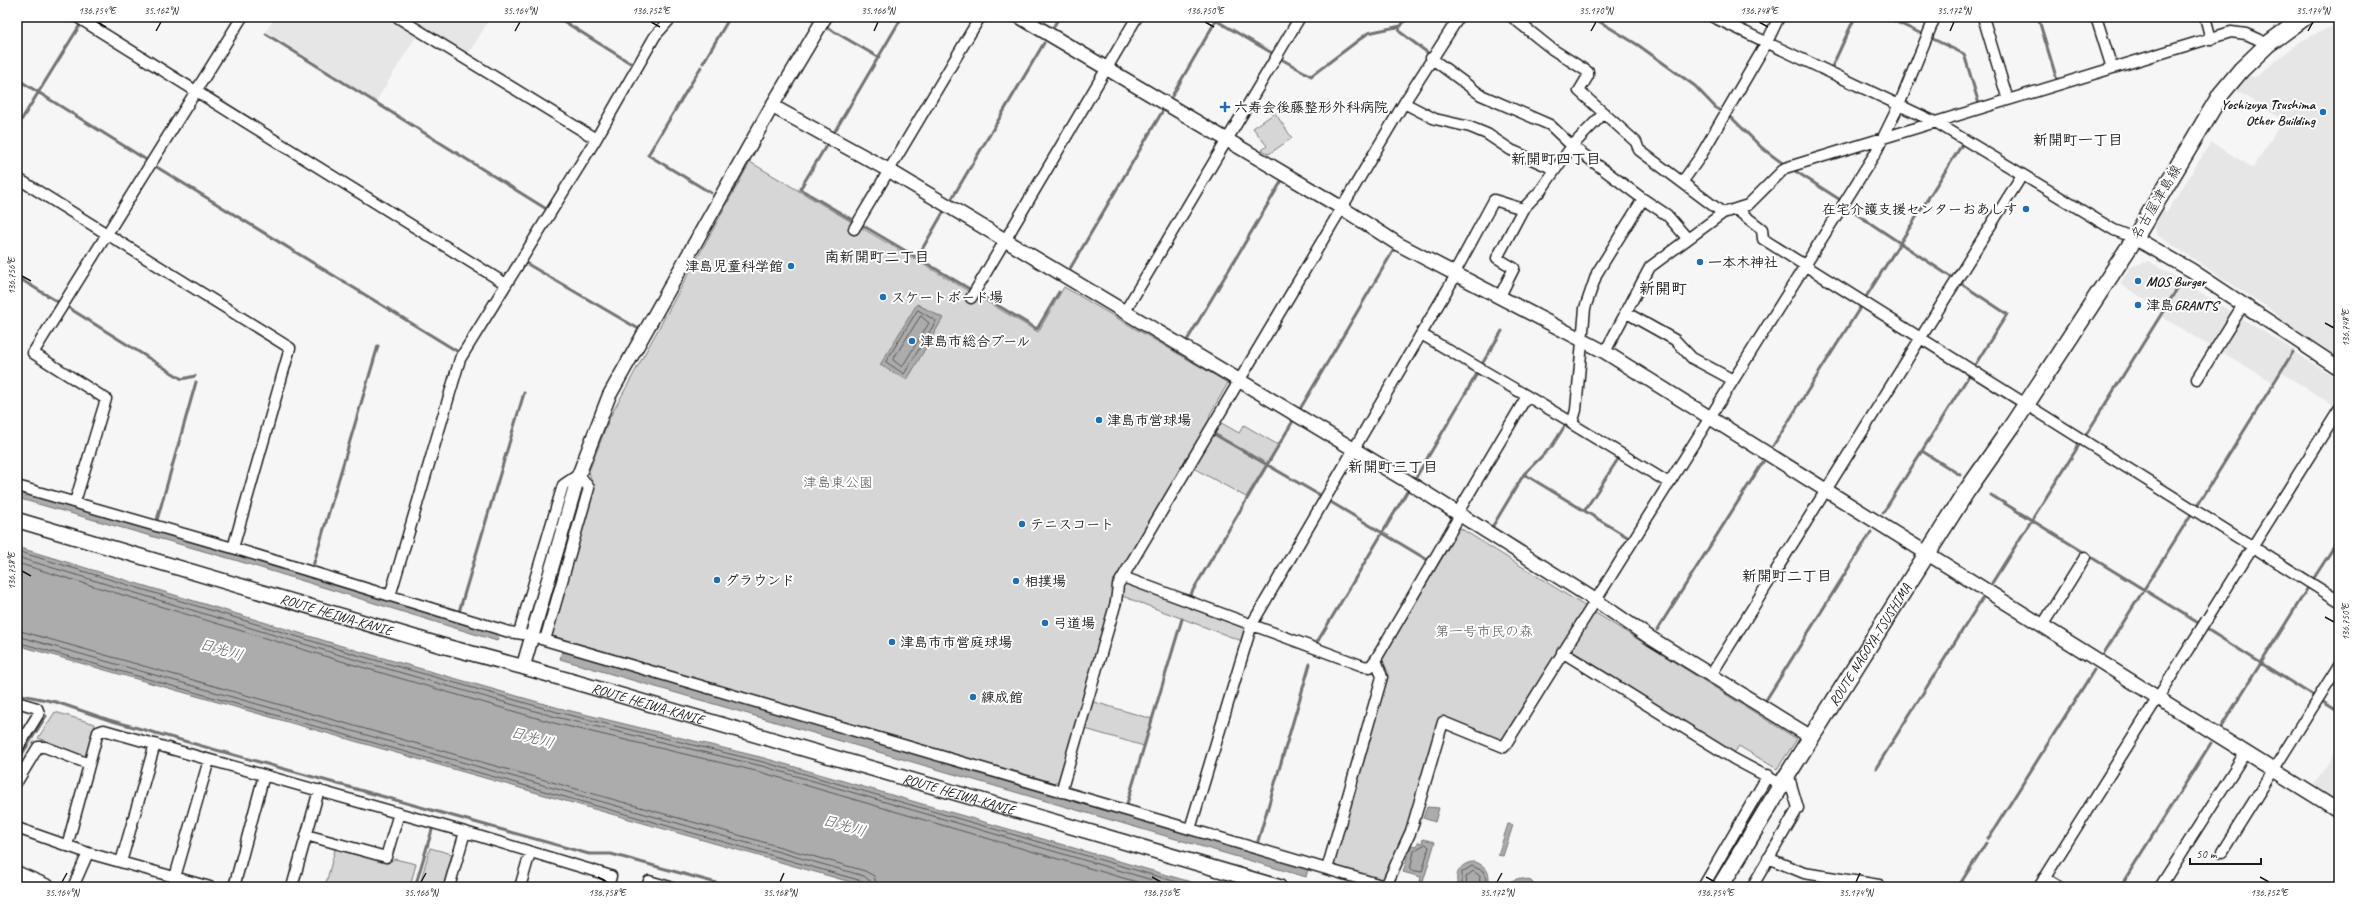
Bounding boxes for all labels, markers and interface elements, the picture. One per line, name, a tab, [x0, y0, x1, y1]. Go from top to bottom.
text: 136.754°E	[78, 4, 117, 17]
text: 35.162°N	[144, 4, 180, 17]
text: 35.164°N	[503, 4, 539, 17]
text: 136.752°E	[632, 4, 671, 17]
text: 35.166°N	[861, 4, 897, 17]
text: 136.750°E	[1186, 4, 1225, 17]
text: 35.170°N	[1579, 4, 1615, 17]
text: 136.748°E	[1740, 4, 1779, 17]
text: 35.172°N	[1937, 4, 1973, 17]
text: 35.174°N	[2296, 4, 2332, 17]
place label: Yoshizuya Tsushima Other Building	[2221, 96, 2317, 129]
place label: 六寿会後藤整形外科病院	[1234, 99, 1388, 116]
marker: 六寿会後藤整形外科病院	[1219, 101, 1231, 113]
marker: Yoshizuya Tsushima Other Building	[2318, 107, 2328, 117]
district label: 新開町一丁目	[2033, 131, 2123, 150]
district label: 新開町四丁目	[1511, 150, 1601, 169]
street label: 名古屋津島線	[2127, 162, 2185, 242]
place label: 在宅介護支援センターおあしす	[1822, 201, 2018, 218]
marker: 在宅介護支援センターおあしす	[2021, 204, 2031, 214]
district label: 南新開町二丁目	[824, 248, 930, 267]
place label: 一本木神社	[1708, 254, 1778, 271]
text: 136.756°E	[5, 256, 18, 295]
marker: 一本木神社	[1695, 257, 1705, 267]
place label: 津島児童科学館	[685, 258, 783, 275]
marker: 津島児童科学館	[786, 261, 796, 271]
place label: MOS Burger	[2146, 273, 2208, 290]
marker: MOS Burger	[2133, 276, 2143, 286]
district label: 新開町	[1639, 279, 1687, 299]
place label: スケートボード場	[891, 289, 1003, 306]
marker: スケートボード場	[878, 292, 888, 302]
place label: 津島GRANT'S	[2146, 297, 2221, 314]
marker: 津島GRANT'S	[2133, 300, 2143, 310]
text: 136.748°E	[2339, 308, 2352, 347]
place label: 津島市総合プール	[920, 333, 1031, 350]
marker: 津島市総合プール	[907, 336, 917, 346]
place label: 津島市営球場	[1107, 412, 1191, 429]
marker: 津島市営球場	[1094, 415, 1104, 425]
district label: 新開町三丁目	[1348, 458, 1438, 477]
park label: 津島東公園	[803, 474, 873, 491]
place label: テニスコート	[1030, 516, 1114, 533]
marker: テニスコート	[1017, 519, 1027, 529]
text: 136.758°E	[5, 551, 18, 590]
district label: 新開町二丁目	[1742, 567, 1832, 586]
place label: グラウンド	[725, 572, 795, 589]
place label: 相撲場	[1024, 573, 1066, 590]
marker: グラウンド	[712, 575, 722, 585]
marker: 相撲場	[1011, 576, 1021, 586]
street label: ROUTE NAGOYA-TSUSHIMA	[1825, 579, 1915, 709]
street label: ROUTE HEIWA-KANIE	[278, 590, 397, 640]
text: 136.750°E	[2339, 602, 2352, 641]
place label: 弓道場	[1053, 615, 1095, 632]
marker: 弓道場	[1040, 618, 1050, 628]
park label: 第一号市民の森	[1435, 623, 1533, 640]
place label: 津島市市営庭球場	[900, 634, 1012, 651]
water label: 日光川	[197, 635, 245, 665]
marker: 津島市市営庭球場	[887, 637, 897, 647]
street label: ROUTE HEIWA-KANIE	[590, 679, 708, 728]
place label: 練成館	[981, 689, 1023, 706]
marker: 練成館	[968, 692, 978, 702]
water label: 日光川	[508, 723, 556, 753]
street label: ROUTE HEIWA-KANIE	[901, 770, 1019, 819]
water label: 日光川	[820, 811, 868, 841]
scale bar	[2190, 840, 2261, 866]
text: 50 m	[2196, 846, 2218, 862]
text: 35.164°N	[45, 886, 81, 899]
text: 35.166°N	[404, 886, 440, 899]
text: 136.758°E	[588, 886, 627, 899]
text: 35.168°N	[763, 886, 799, 899]
text: 136.756°E	[1142, 886, 1181, 899]
text: 35.172°N	[1480, 886, 1516, 899]
text: 136.754°E	[1696, 886, 1735, 899]
text: 35.174°N	[1839, 886, 1875, 899]
text: 136.752°E	[2250, 886, 2289, 899]

